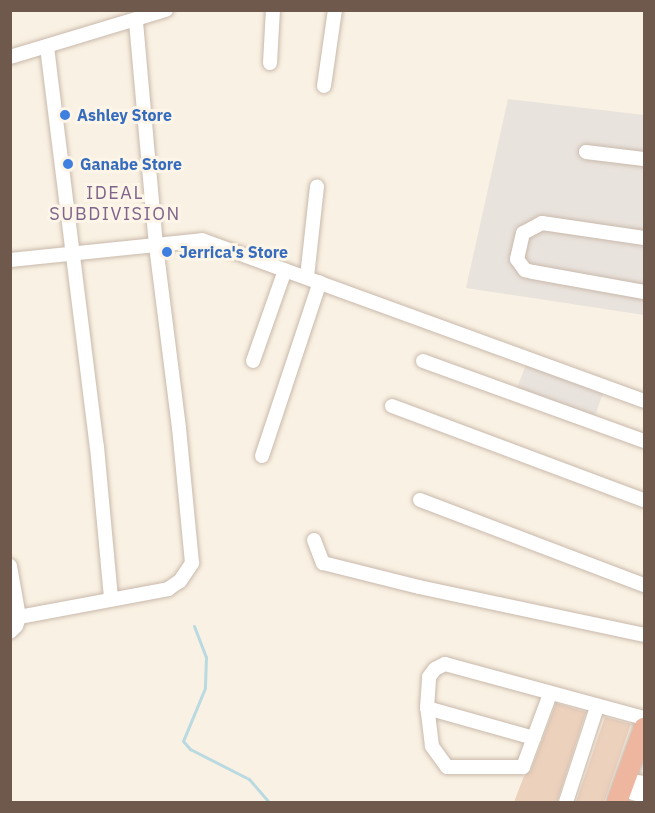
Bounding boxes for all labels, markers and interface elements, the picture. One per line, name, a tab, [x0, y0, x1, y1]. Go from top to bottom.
place label: Ashley Store	[77, 105, 172, 125]
marker: Ashley Store	[58, 108, 72, 122]
place label: Ganabe Store	[80, 154, 182, 174]
marker: Ganabe Store	[61, 157, 75, 171]
district label: IDEAL SUBDIVISION	[49, 183, 181, 226]
place label: Jerrica's Store	[179, 242, 288, 262]
marker: Jerrica's Store	[160, 245, 174, 259]

